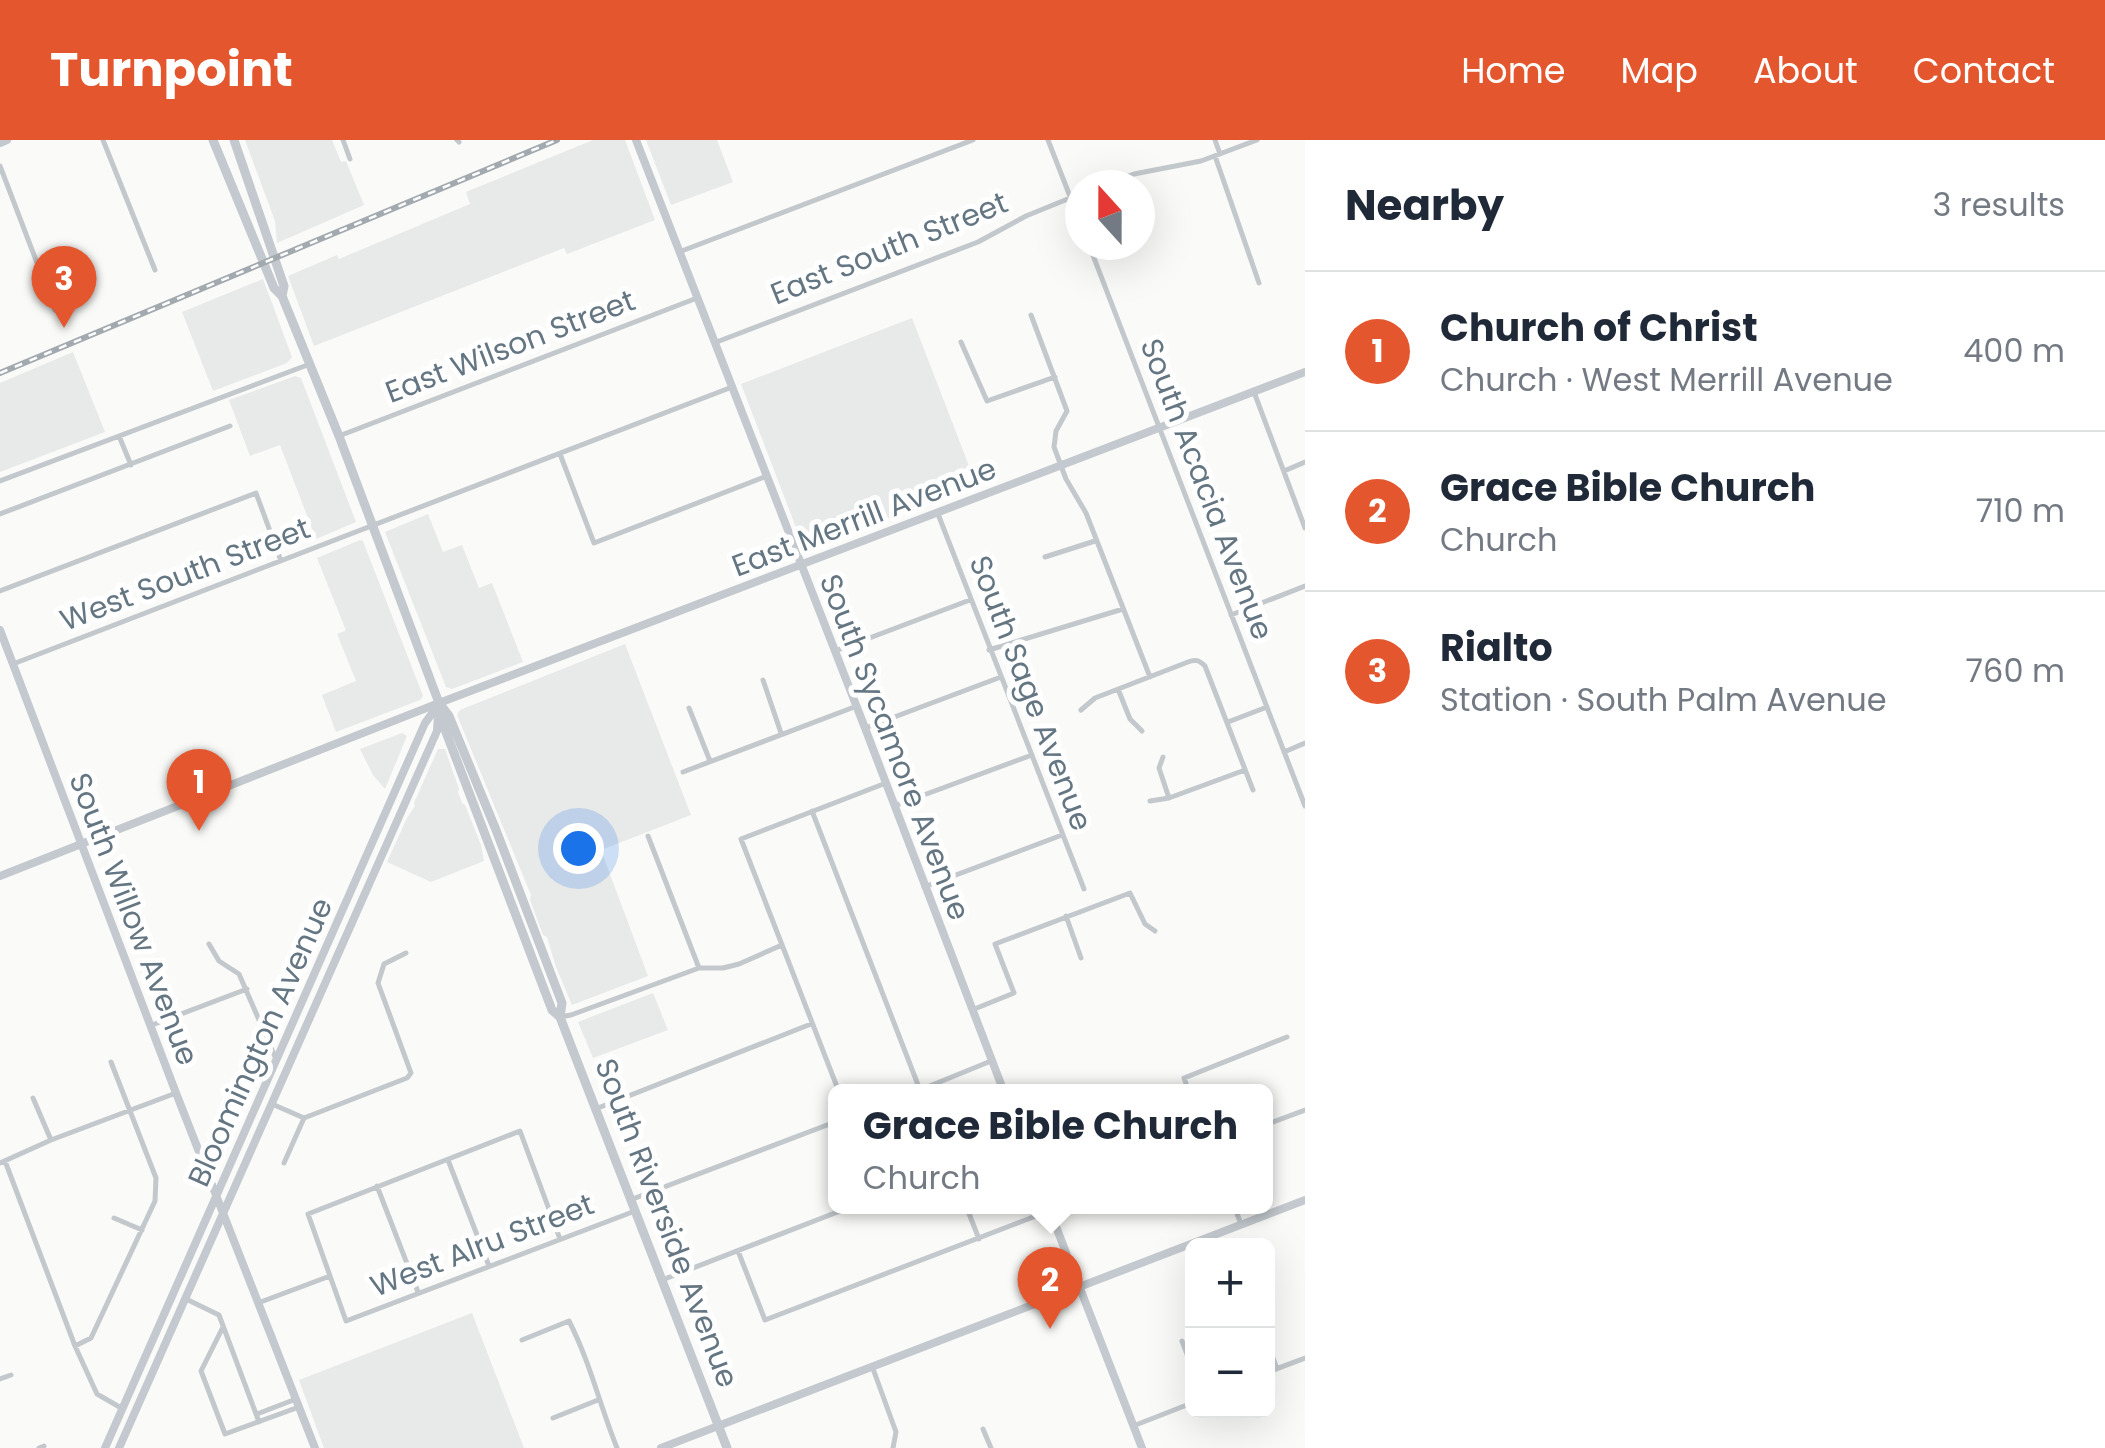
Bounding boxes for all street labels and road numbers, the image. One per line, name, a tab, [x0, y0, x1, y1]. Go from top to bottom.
street label: East South Street	[764, 181, 1014, 315]
street label: East Wilson Street	[379, 279, 641, 413]
street label: South Acacia Avenue	[1130, 332, 1284, 646]
street label: East Merrill Avenue	[726, 447, 1002, 587]
street label: West South Street	[54, 507, 316, 641]
street label: South Sage Avenue	[959, 549, 1103, 837]
street label: South Sycamore Avenue	[809, 568, 981, 926]
street label: South Willow Avenue	[58, 767, 210, 1071]
street label: Bloomington Avenue	[177, 891, 343, 1193]
street label: South Riverside Avenue	[584, 1052, 750, 1394]
street label: West Alru Street	[364, 1183, 600, 1307]

